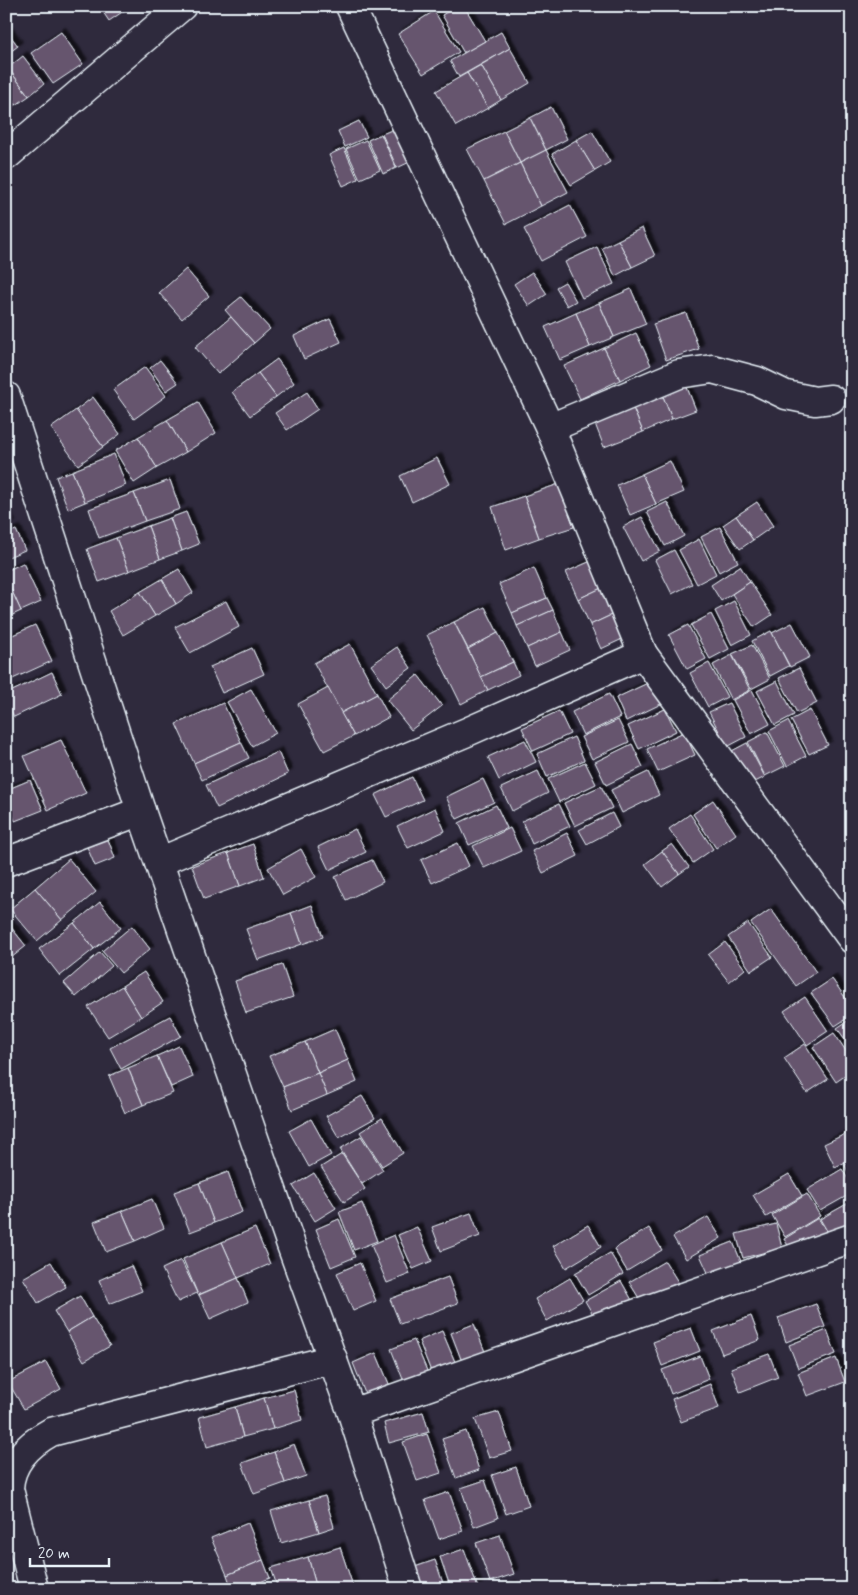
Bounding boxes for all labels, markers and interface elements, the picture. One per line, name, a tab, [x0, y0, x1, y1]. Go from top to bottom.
scale bar	[30, 1535, 109, 1567]
text: 20 m	[38, 1544, 70, 1564]

